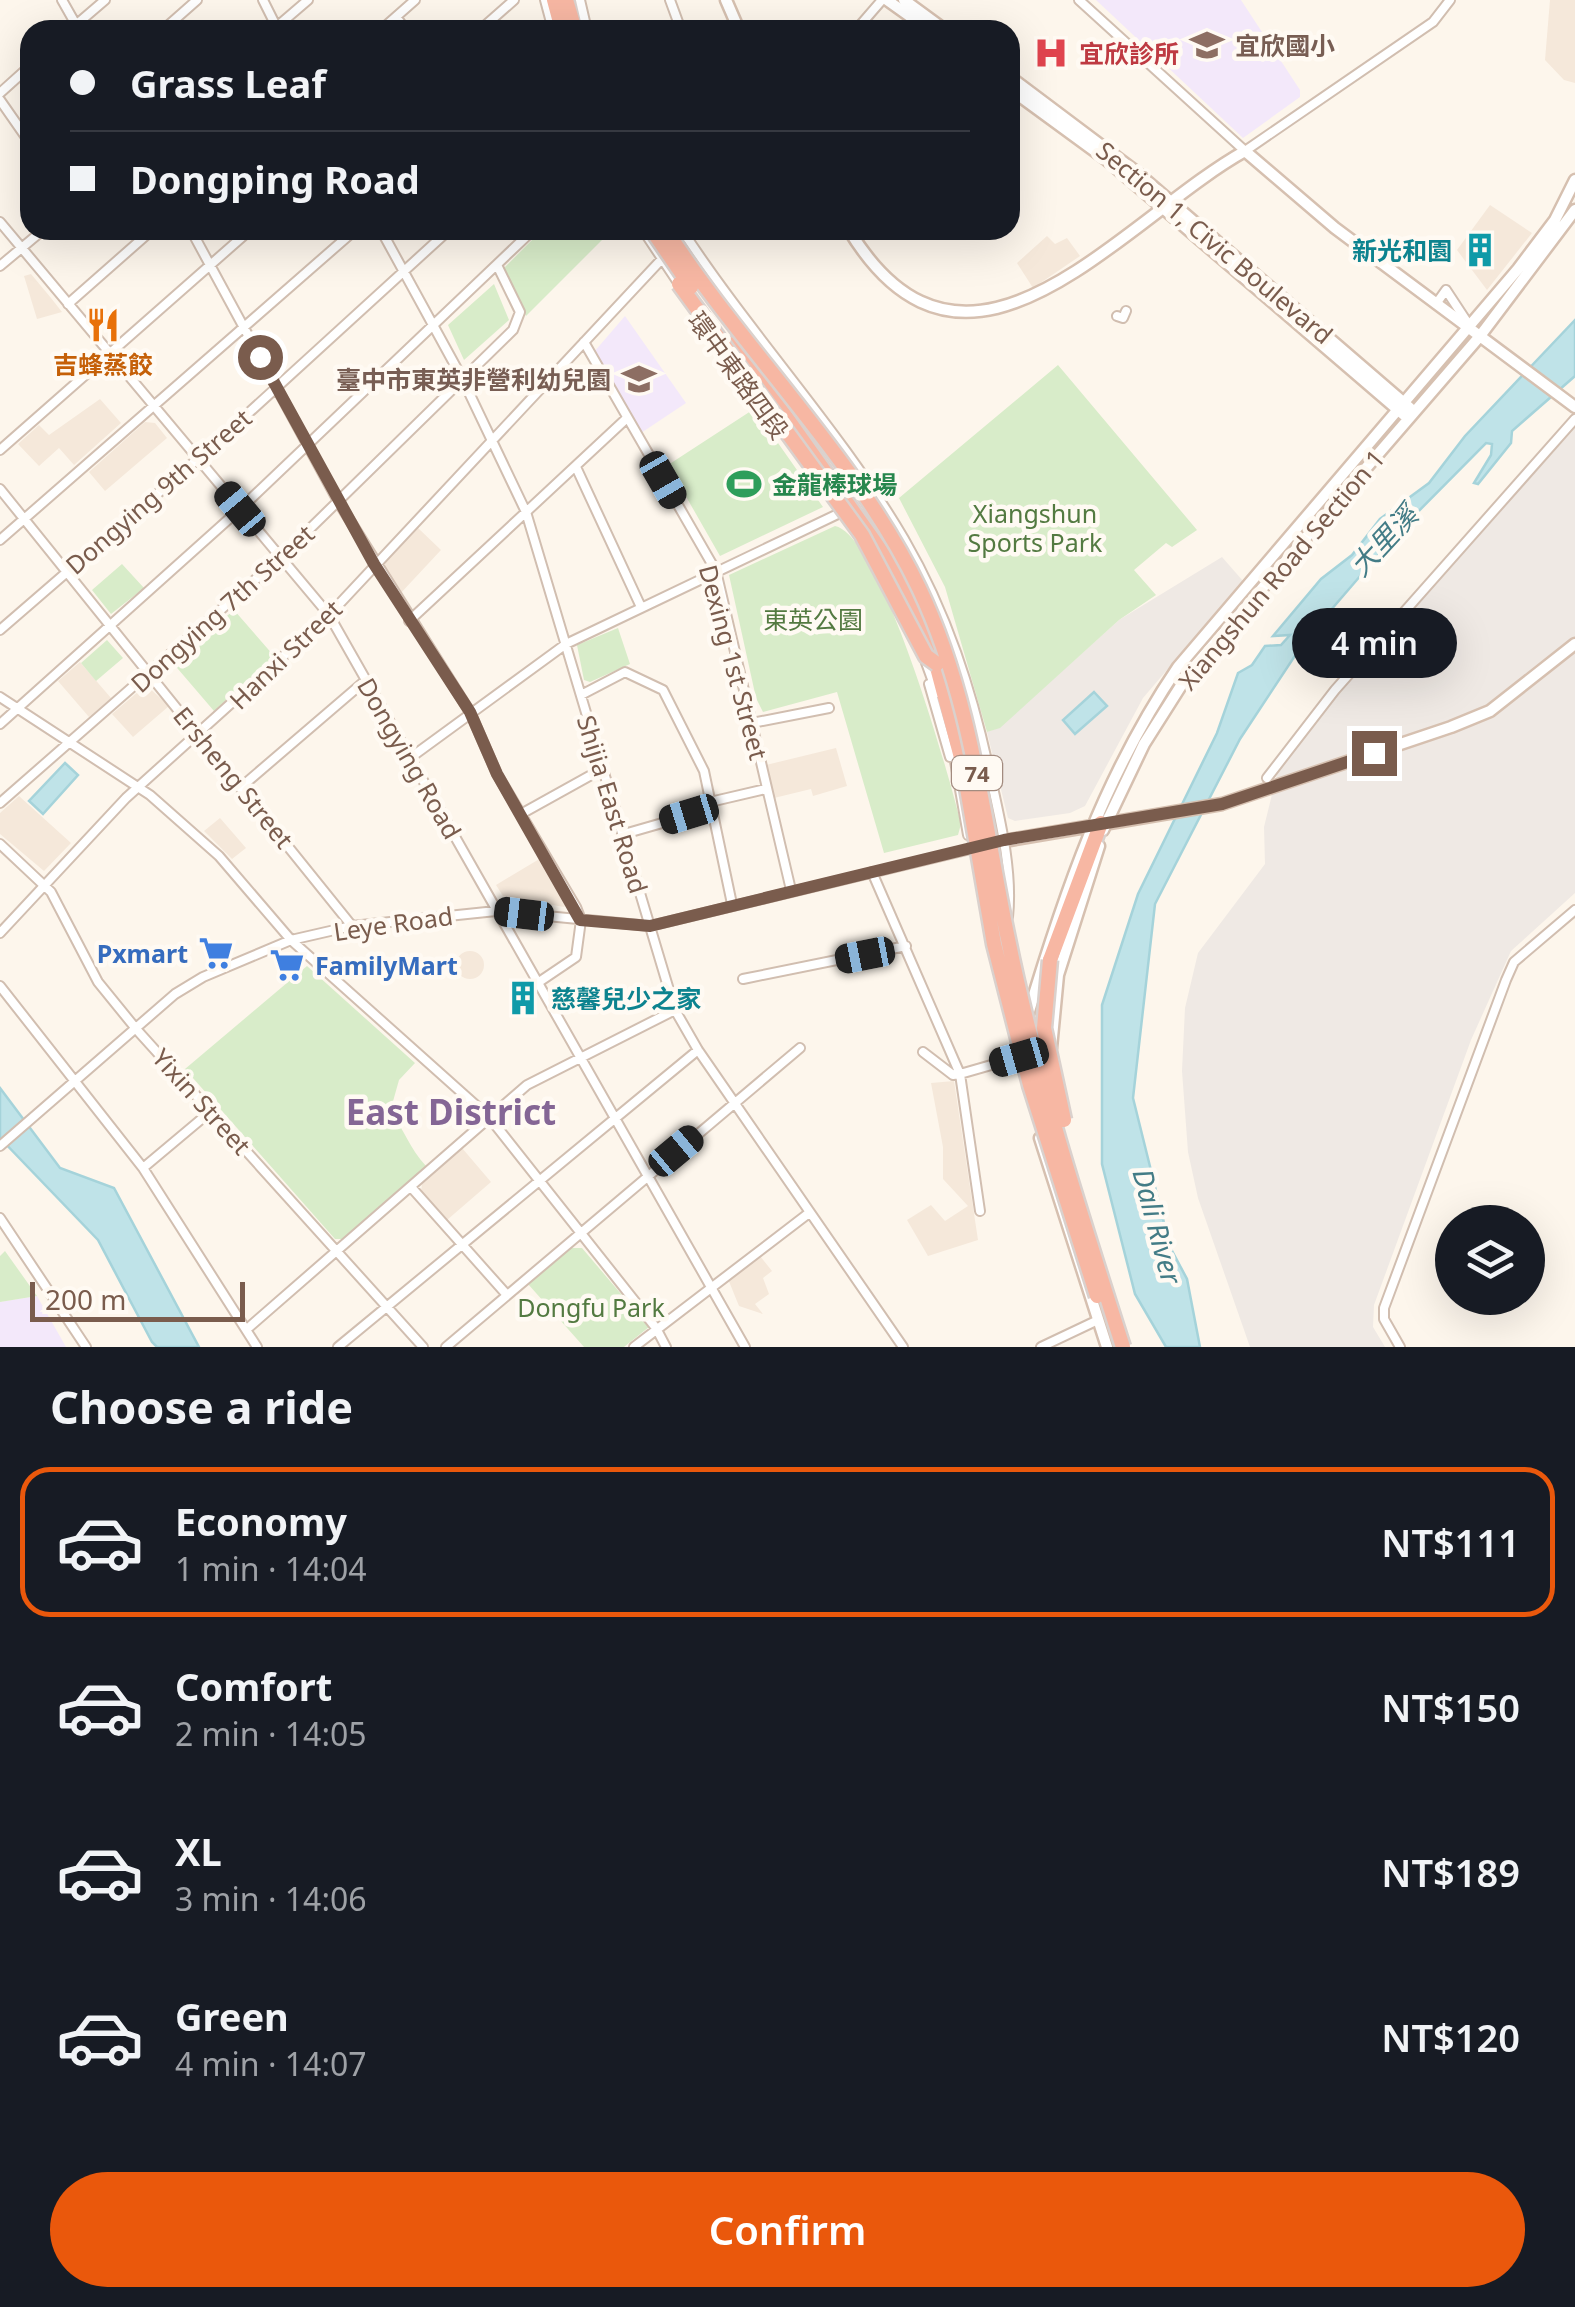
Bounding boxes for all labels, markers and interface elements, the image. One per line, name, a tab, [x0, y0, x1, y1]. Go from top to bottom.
school or university icon: 宜欣國小	[1188, 26, 1226, 64]
place label: 宜欣國小	[1235, 28, 1335, 62]
hospital icon: 宜欣診所	[1032, 34, 1070, 72]
place label: 宜欣診所	[1079, 36, 1179, 70]
text: Grass Leaf	[130, 57, 326, 109]
street label: Section 1, Civic Boulevard	[1090, 133, 1340, 351]
text: Dongping Road	[130, 153, 420, 205]
building icon: 新光和園	[1461, 231, 1499, 269]
place label: 新光和園	[1352, 233, 1452, 267]
street label: 環中東路四段	[681, 304, 797, 446]
restaurant icon: 吉蜂蒸餃	[84, 306, 122, 344]
route start	[238, 335, 283, 380]
place label: 吉蜂蒸餃	[53, 347, 153, 381]
school or university icon: 臺中市東英非營利幼兒園	[620, 360, 658, 398]
place label: 臺中市東英非營利幼兒園	[336, 362, 611, 396]
street label: Dongying 9th Street	[58, 401, 258, 581]
street label: Xiangshun Road Section 1	[1170, 442, 1392, 696]
car	[635, 447, 691, 513]
sports icon: 金龍棒球場	[725, 465, 763, 503]
place label: 金龍棒球場	[772, 467, 897, 501]
car	[209, 476, 271, 542]
water label: 大里溪	[1340, 493, 1428, 584]
park label: Xiangshun Sports Park	[968, 496, 1103, 559]
street label: Dongying 7th Street	[123, 516, 321, 700]
street label: Dexing 1st Street	[692, 561, 776, 763]
street label: Hanxi Street	[221, 592, 349, 716]
park label: 東英公園	[763, 602, 863, 636]
callout: 4 min	[1292, 608, 1456, 678]
text: 4 min	[1331, 621, 1418, 664]
street label: Dongying Road	[350, 671, 470, 845]
street label: Ersheng Street	[166, 699, 302, 855]
street label: Shijia East Road	[570, 711, 656, 897]
route end	[1352, 731, 1397, 776]
road number: 74	[952, 756, 1002, 790]
car	[656, 791, 722, 837]
car	[492, 895, 556, 933]
street label: Leye Road	[331, 898, 455, 948]
supermarket icon: Pxmart	[197, 934, 235, 972]
car	[833, 935, 897, 975]
place label: Pxmart	[97, 936, 188, 970]
supermarket icon: FamilyMart	[268, 946, 306, 984]
place label: FamilyMart	[315, 948, 458, 982]
building icon: 慈馨兒少之家	[504, 979, 542, 1017]
place label: 慈馨兒少之家	[551, 981, 701, 1015]
car	[986, 1034, 1052, 1080]
street label: Yixin Street	[145, 1041, 259, 1161]
district label: East District	[346, 1088, 556, 1135]
car	[643, 1120, 709, 1182]
water label: Dali River	[1124, 1164, 1192, 1290]
map controls	[1435, 1205, 1545, 1315]
button: layers	[1435, 1205, 1545, 1315]
scale bar	[30, 1277, 245, 1322]
text: 200 m	[45, 1280, 127, 1318]
park label: Dongfu Park	[517, 1290, 665, 1324]
text: Choose a ride	[50, 1376, 353, 1437]
text: Economy	[175, 1495, 347, 1547]
icon: car	[55, 1497, 145, 1587]
text: NT$111	[1381, 1516, 1520, 1568]
text: 1 min · 14:04	[175, 1547, 367, 1590]
text: Comfort	[175, 1660, 332, 1712]
icon: car	[55, 1662, 145, 1752]
text: NT$150	[1381, 1681, 1520, 1733]
text: 2 min · 14:05	[175, 1712, 367, 1755]
text: XL	[175, 1825, 222, 1877]
icon: car	[55, 1827, 145, 1917]
text: NT$189	[1381, 1846, 1520, 1898]
text: 3 min · 14:06	[175, 1877, 367, 1920]
text: Green	[175, 1990, 289, 2042]
icon: car	[55, 1992, 145, 2082]
text: NT$120	[1381, 2011, 1520, 2063]
text: 4 min · 14:07	[175, 2042, 367, 2085]
button: Confirm	[50, 2172, 1525, 2287]

